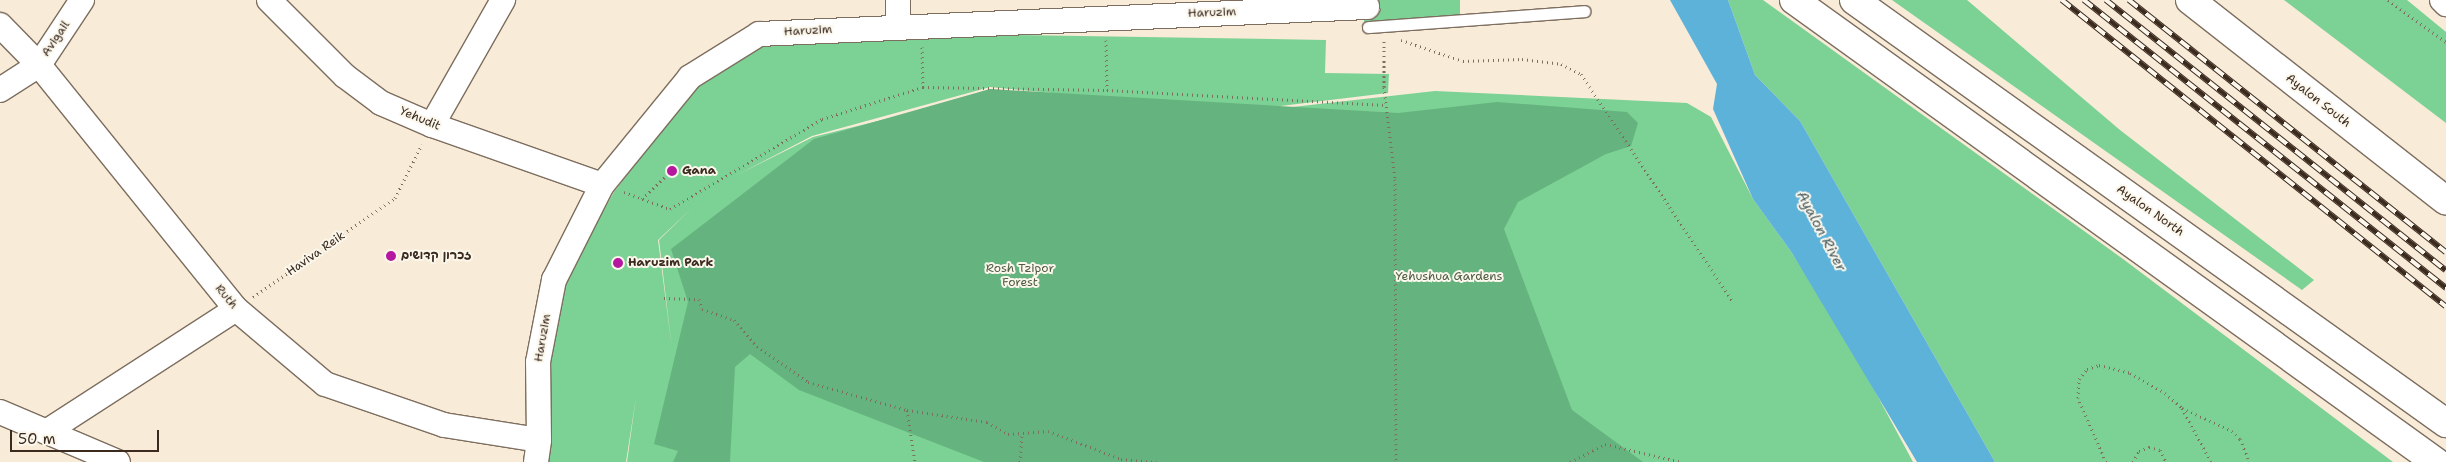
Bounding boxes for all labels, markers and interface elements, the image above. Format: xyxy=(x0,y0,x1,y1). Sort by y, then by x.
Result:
street label: Haruzim xyxy=(1188,5,1236,21)
street label: Avigail xyxy=(39,18,73,60)
street label: Haruzim xyxy=(783,23,833,39)
street label: Ayalon South xyxy=(2283,71,2353,131)
street label: Yehudit xyxy=(397,104,443,134)
place label: Gana xyxy=(682,164,716,178)
marker: Gana xyxy=(666,165,678,177)
street label: Ayalon North xyxy=(2113,182,2187,240)
water label: Ayalon River xyxy=(1794,188,1850,274)
street label: Haviva Reik xyxy=(284,229,348,279)
place label: זכרון קדושים xyxy=(401,249,471,263)
marker: זכרון קדושים xyxy=(385,250,397,262)
place label: Haruzim Park xyxy=(628,256,713,270)
marker: Haruzim Park xyxy=(612,257,624,269)
park label: Rosh Tzipor Forest xyxy=(986,262,1054,290)
park label: Yehushua Gardens xyxy=(1395,270,1503,284)
street label: Ruth xyxy=(212,282,240,312)
street label: Haruzim xyxy=(532,313,554,363)
scale bar xyxy=(12,420,161,452)
text: 50 m xyxy=(18,429,56,449)

